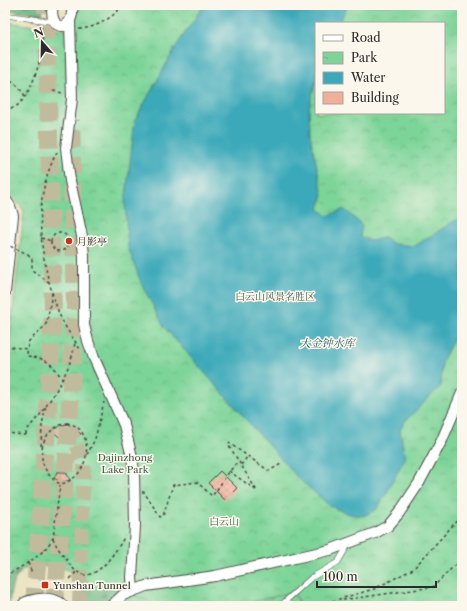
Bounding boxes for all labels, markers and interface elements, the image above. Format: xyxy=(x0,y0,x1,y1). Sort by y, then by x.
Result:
north arrow xyxy=(22,22,62,62)
legend xyxy=(315,22,445,114)
text: N xyxy=(32,24,46,41)
text: Road xyxy=(351,30,381,45)
text: Park xyxy=(351,50,378,65)
text: Water xyxy=(350,70,385,85)
text: Building xyxy=(351,90,399,105)
place label: 月影亭 xyxy=(77,235,107,248)
marker: 月影亭 xyxy=(64,236,74,246)
park label: 白云山风景名胜区 xyxy=(235,290,315,303)
water label: 大金钟水库 xyxy=(300,336,356,350)
park label: Dajinzhong Lake Park xyxy=(98,451,153,476)
park label: 白云山 xyxy=(209,515,239,528)
scale bar xyxy=(317,563,436,589)
text: 100 m xyxy=(323,569,358,584)
place label: Yunshan Tunnel xyxy=(52,579,131,592)
marker: Yunshan Tunnel xyxy=(40,580,50,590)

